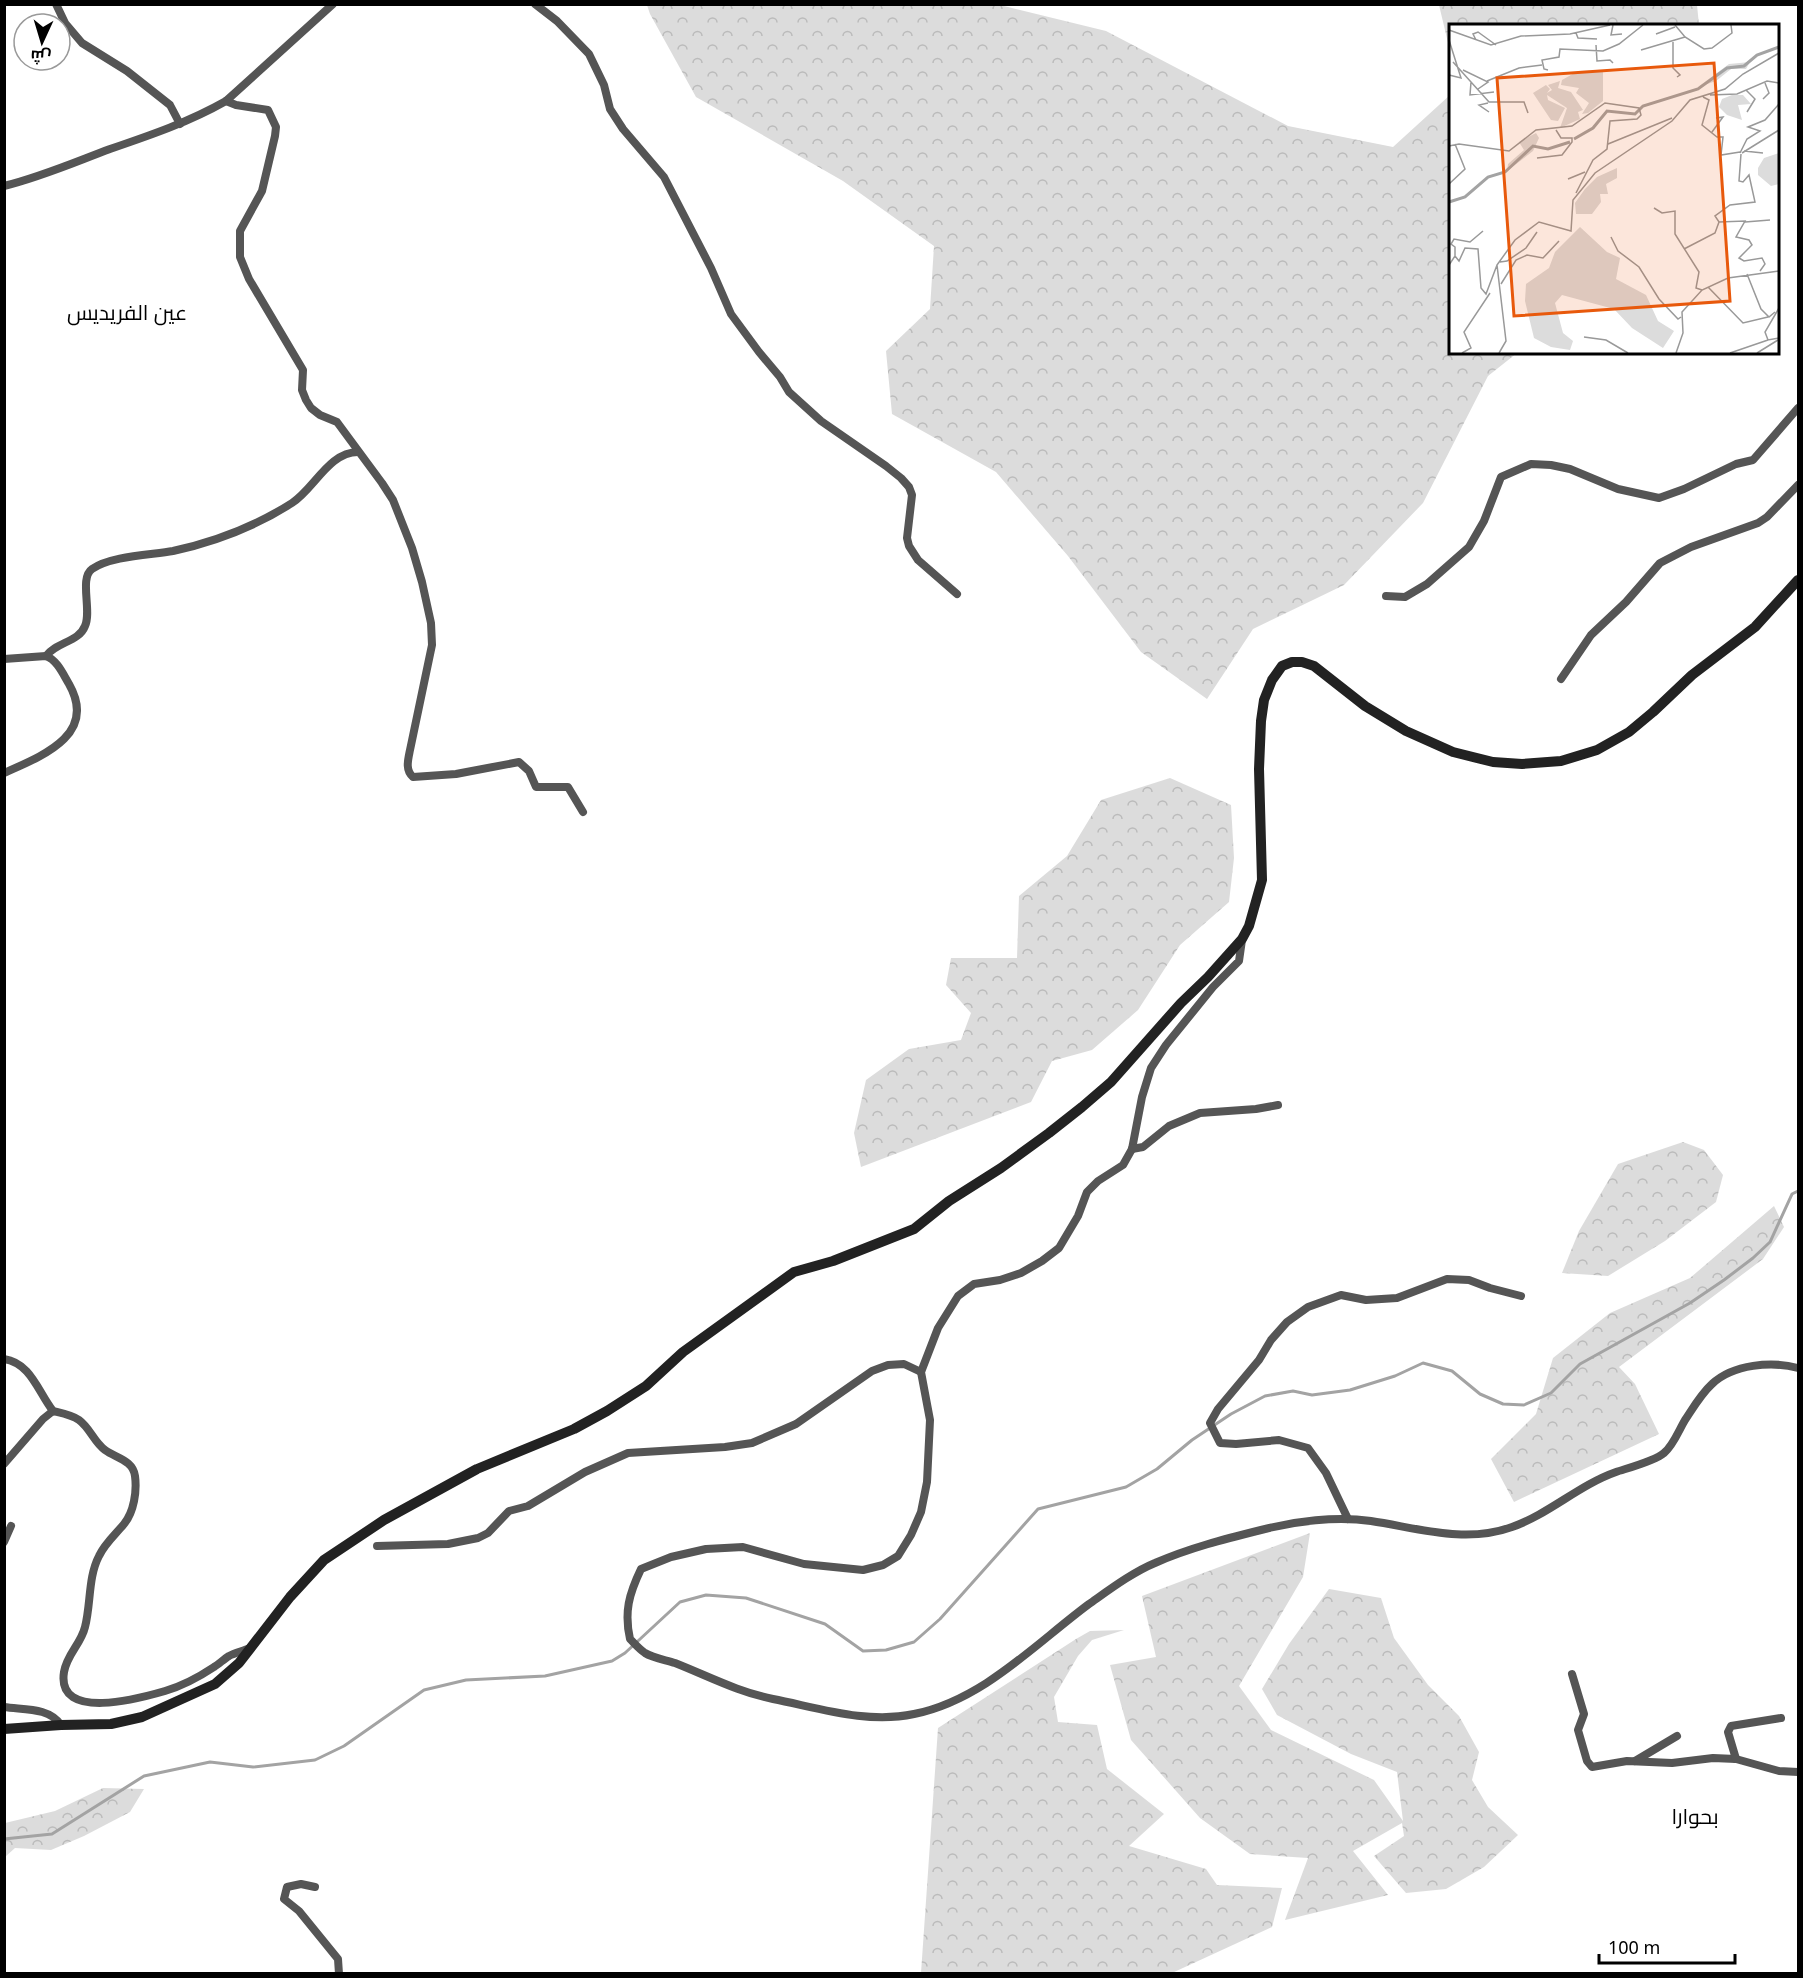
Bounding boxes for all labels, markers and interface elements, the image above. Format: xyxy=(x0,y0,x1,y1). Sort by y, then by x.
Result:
north arrow xyxy=(12,12,72,72)
inset map xyxy=(1449,24,1779,354)
text: ش xyxy=(30,45,52,69)
district label: عين الفريديس xyxy=(67,298,187,326)
district label: بحوارا xyxy=(1671,1802,1719,1830)
scale bar xyxy=(1599,1927,1736,1965)
text: 100 m xyxy=(1608,1935,1660,1959)

